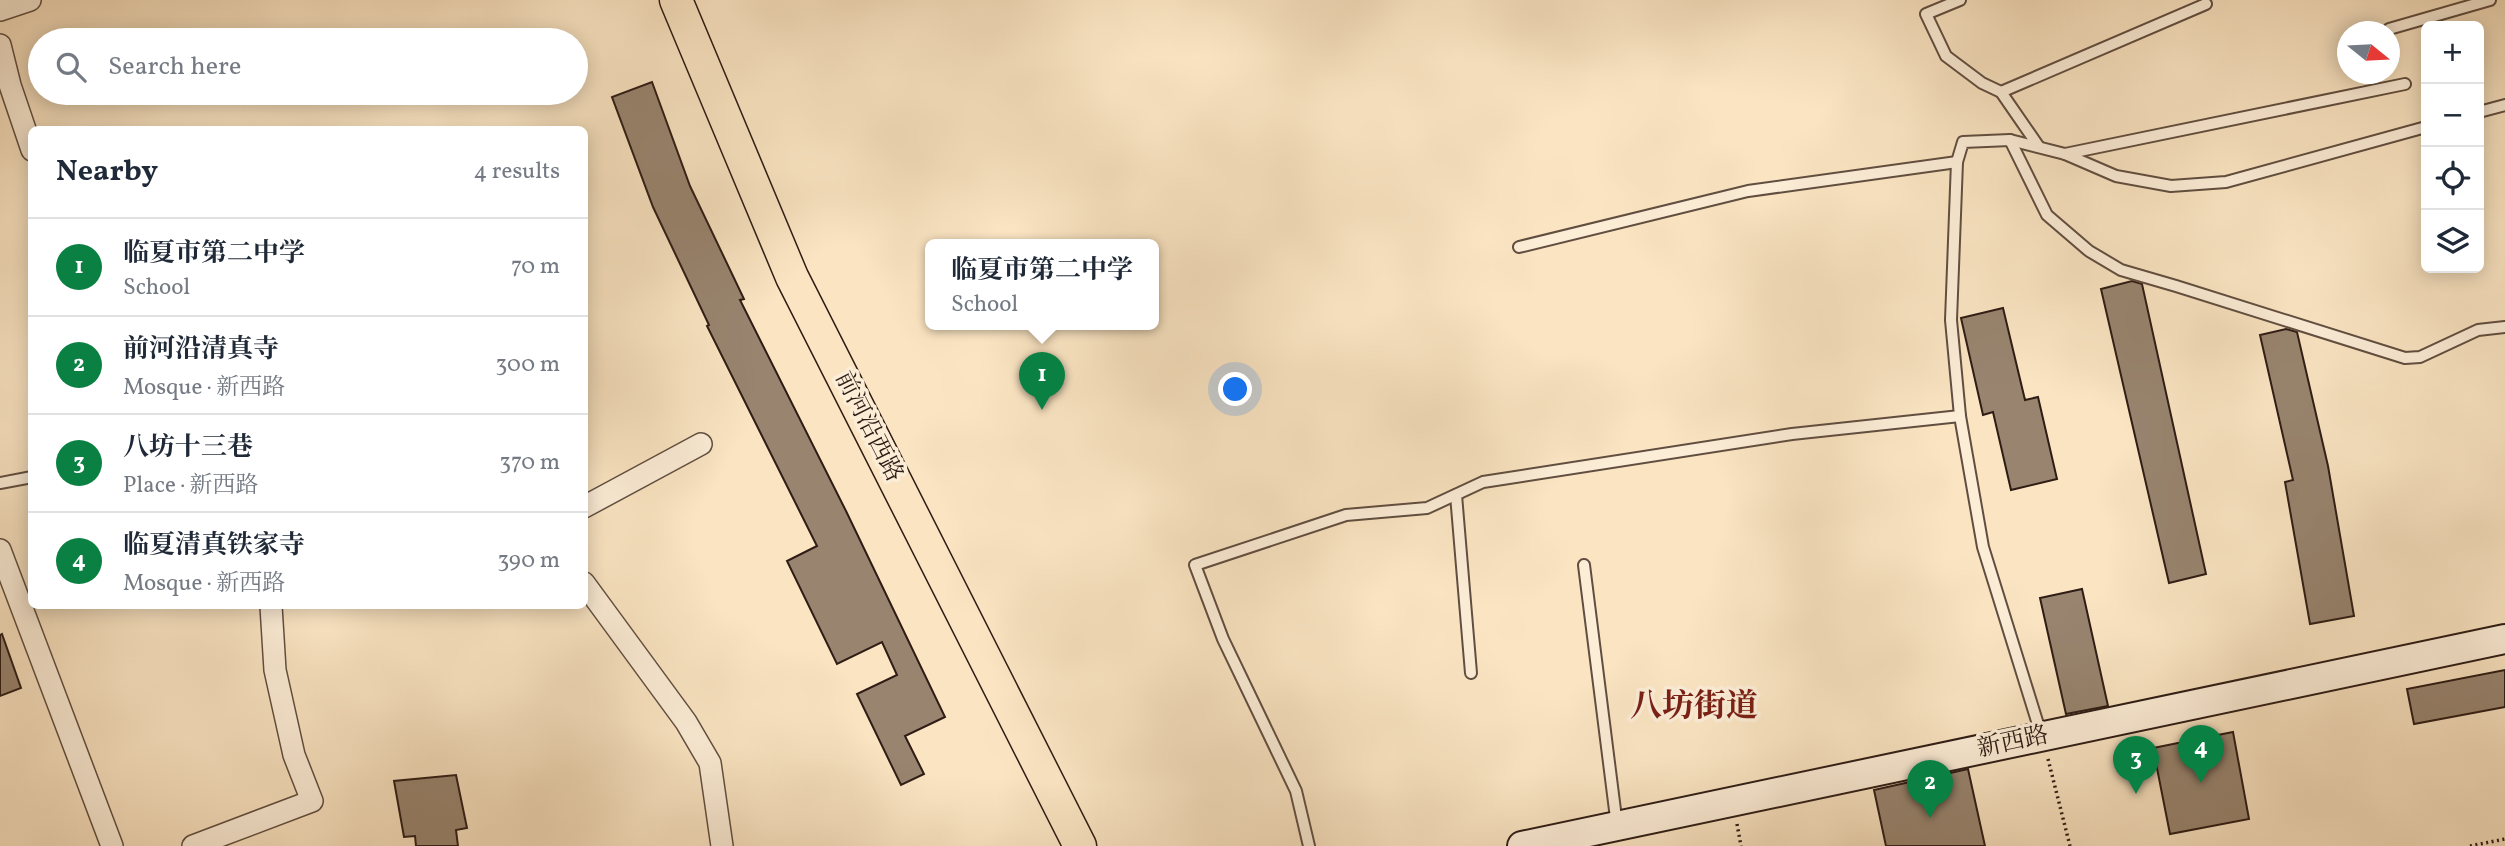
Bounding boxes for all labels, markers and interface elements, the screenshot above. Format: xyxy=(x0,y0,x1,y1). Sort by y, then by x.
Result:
north arrow xyxy=(2337,21,2400,84)
map controls xyxy=(2421,21,2484,273)
button: + xyxy=(2421,21,2484,84)
search box xyxy=(28,28,588,105)
icon: search xyxy=(52,48,90,86)
text: Search here xyxy=(108,49,241,85)
button: − xyxy=(2421,84,2484,147)
button: locate xyxy=(2421,147,2484,210)
text: Nearby xyxy=(56,151,158,193)
text: 4 results xyxy=(474,156,560,188)
button: layers xyxy=(2421,210,2484,273)
text: 临夏市第二中学 xyxy=(123,236,305,272)
popup xyxy=(925,239,1159,330)
text: 1 xyxy=(74,251,84,283)
text: 70 m xyxy=(511,251,560,283)
text: 临夏市第二中学 xyxy=(951,253,1133,289)
text: School xyxy=(123,272,190,304)
text: School xyxy=(951,289,1018,321)
text: 前河沿清真寺 xyxy=(123,332,279,368)
text: 2 xyxy=(73,349,85,381)
text: 300 m xyxy=(496,349,560,381)
pin: 1 xyxy=(1019,352,1065,410)
street label: 前河沿西路 xyxy=(826,366,910,488)
text: Mosque · 新西路 xyxy=(123,372,285,404)
your location xyxy=(1218,372,1252,406)
text: 八坊十三巷 xyxy=(123,430,253,466)
text: 3 xyxy=(73,447,85,479)
text: 370 m xyxy=(499,447,560,479)
text: Place · 新西路 xyxy=(123,470,259,502)
text: 临夏清真铁家寺 xyxy=(123,528,305,564)
text: 4 xyxy=(72,545,86,577)
text: 390 m xyxy=(497,545,560,577)
text: Mosque · 新西路 xyxy=(123,568,285,600)
district label: 八坊街道 xyxy=(1630,686,1758,730)
street label: 新西路 xyxy=(1974,719,2052,767)
pin: 4 xyxy=(2178,725,2224,783)
pin: 3 xyxy=(2113,736,2159,794)
pin: 2 xyxy=(1907,760,1953,818)

